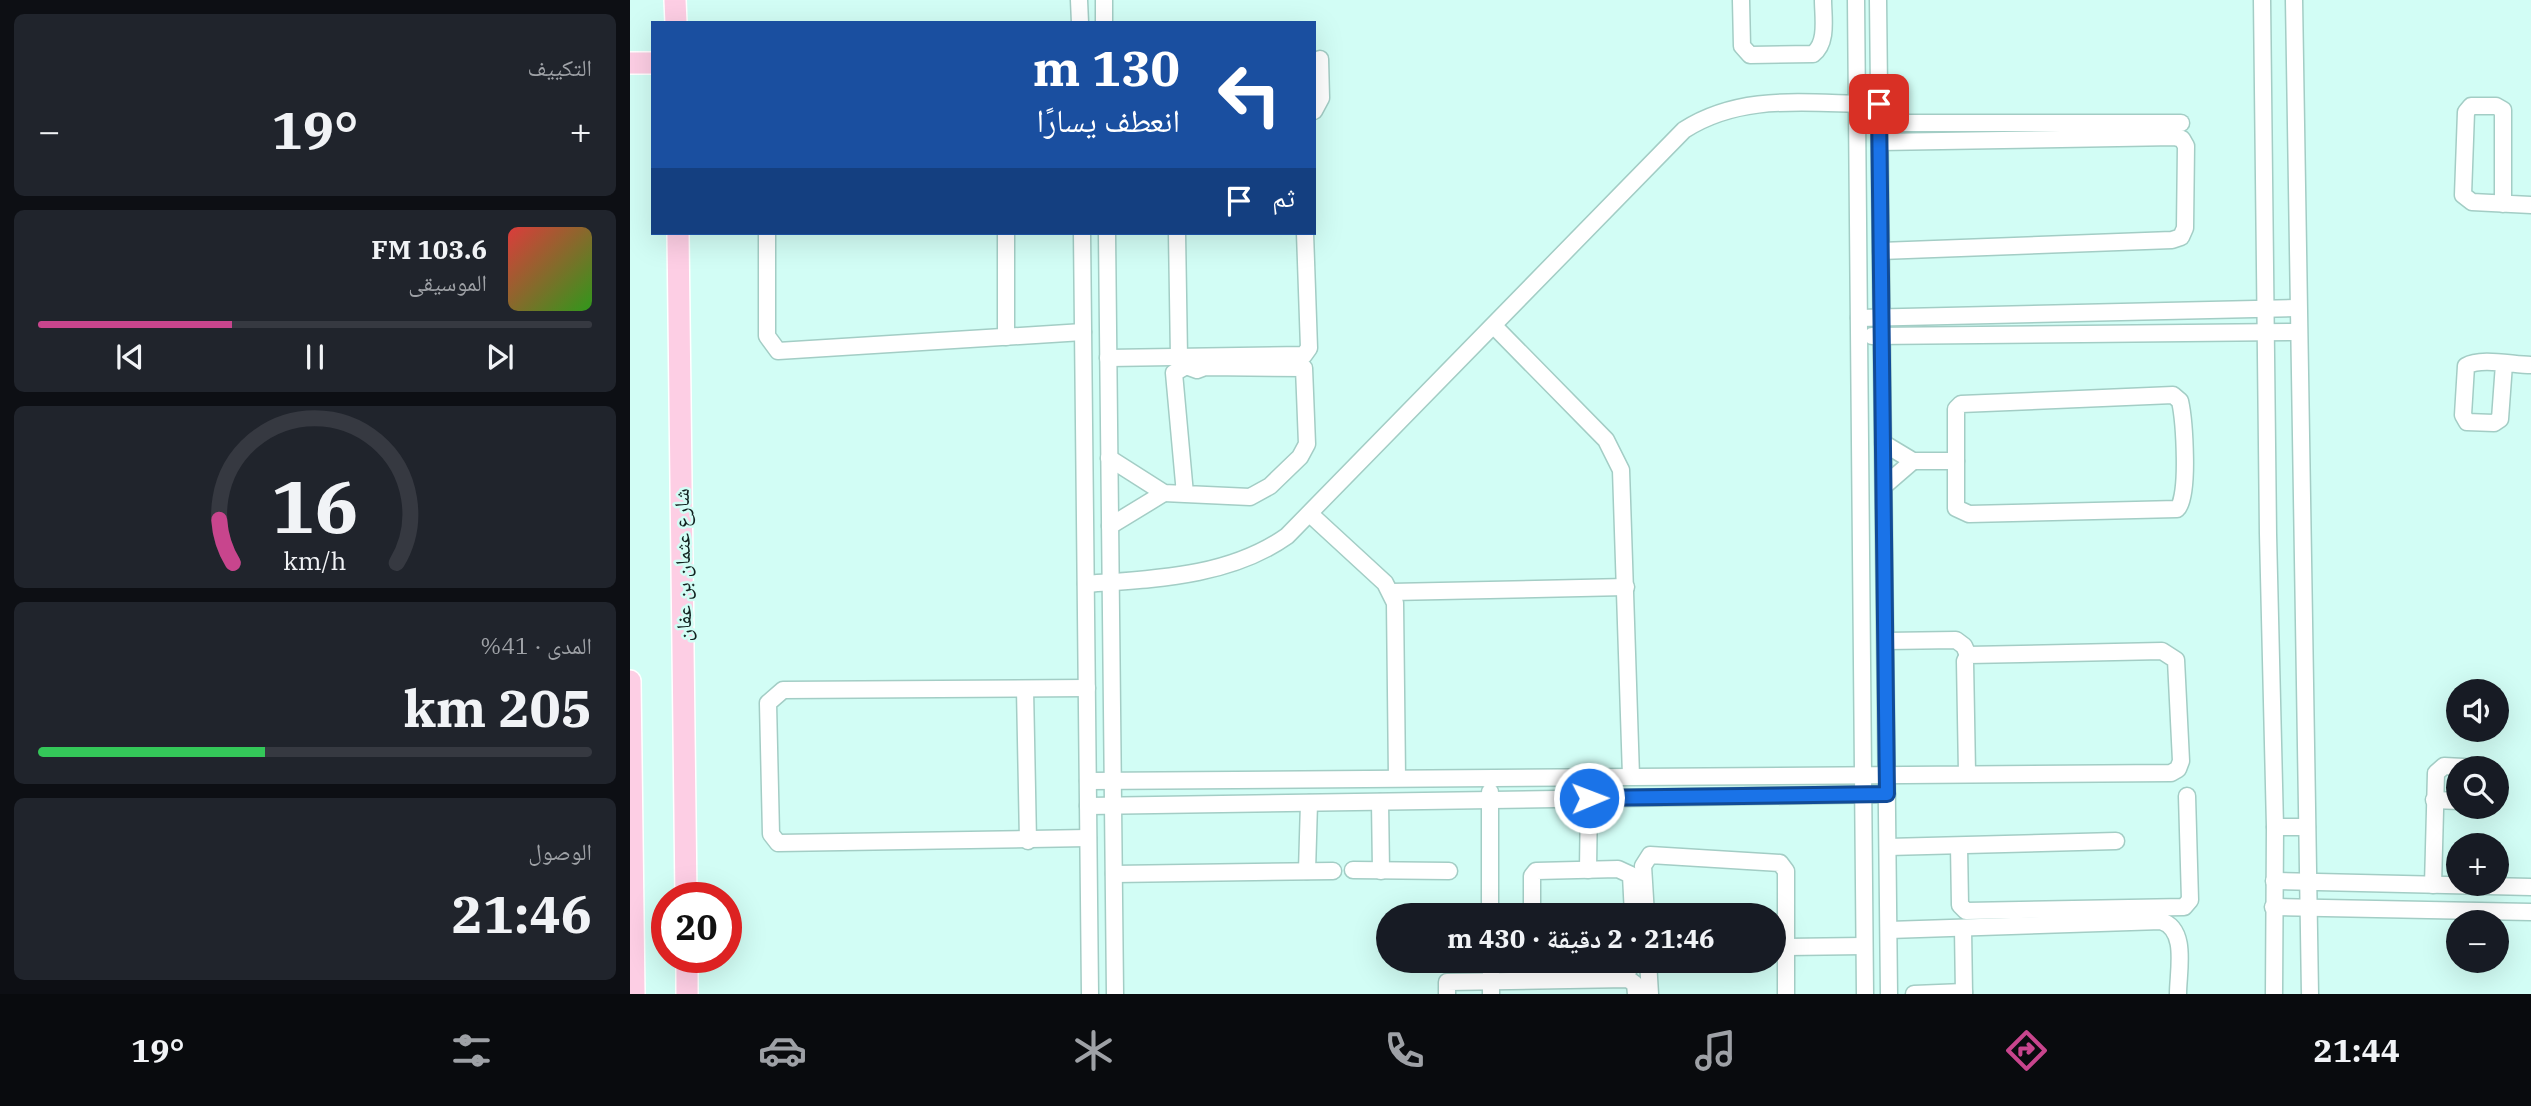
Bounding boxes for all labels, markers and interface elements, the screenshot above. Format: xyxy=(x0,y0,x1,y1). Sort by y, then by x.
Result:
text: 130 m xyxy=(1033,36,1180,99)
icon: left xyxy=(1204,49,1295,140)
text: التكييف xyxy=(527,52,592,82)
pin xyxy=(1849,74,1909,134)
icon: arrive xyxy=(1860,85,1898,123)
text: 19° xyxy=(272,96,358,163)
text: انعطف يسارًا xyxy=(1036,99,1180,141)
text: − xyxy=(38,106,61,155)
text: + xyxy=(569,106,592,155)
text: ثم xyxy=(1272,180,1295,214)
icon: arrive xyxy=(1220,182,1258,220)
text: 103.6 FM xyxy=(371,232,487,266)
text: الموسيقى xyxy=(408,267,487,297)
icon: previous xyxy=(111,338,149,376)
icon: pause xyxy=(296,338,334,376)
icon: next xyxy=(481,338,519,376)
text: 16 xyxy=(271,458,359,553)
street label: شارع عثمان بن عفان xyxy=(667,488,697,642)
text: km/h xyxy=(283,544,347,577)
text: المدى · 41% xyxy=(480,630,592,660)
text: 205 km xyxy=(403,674,592,741)
map controls xyxy=(2446,679,2509,973)
button: sound xyxy=(2446,679,2509,742)
button: search xyxy=(2446,756,2509,819)
position arrow xyxy=(1552,761,1626,835)
button: + xyxy=(2446,833,2509,896)
text: الوصول xyxy=(528,836,592,866)
text: 21:46 xyxy=(451,880,592,947)
speed limit sign: 20 xyxy=(651,882,742,973)
button: − xyxy=(2446,910,2509,973)
text: 21:46 · 2 دقيقة · 430 m xyxy=(1447,921,1715,955)
icon: filters xyxy=(447,1026,496,1075)
icon: car xyxy=(758,1026,807,1075)
icon: climate xyxy=(1069,1026,1118,1075)
icon: phone xyxy=(1380,1026,1429,1075)
icon: music xyxy=(1691,1026,1740,1075)
icon: directions xyxy=(2002,1026,2051,1075)
text: 19° xyxy=(131,1029,185,1071)
text: 21:44 xyxy=(2313,1029,2400,1071)

